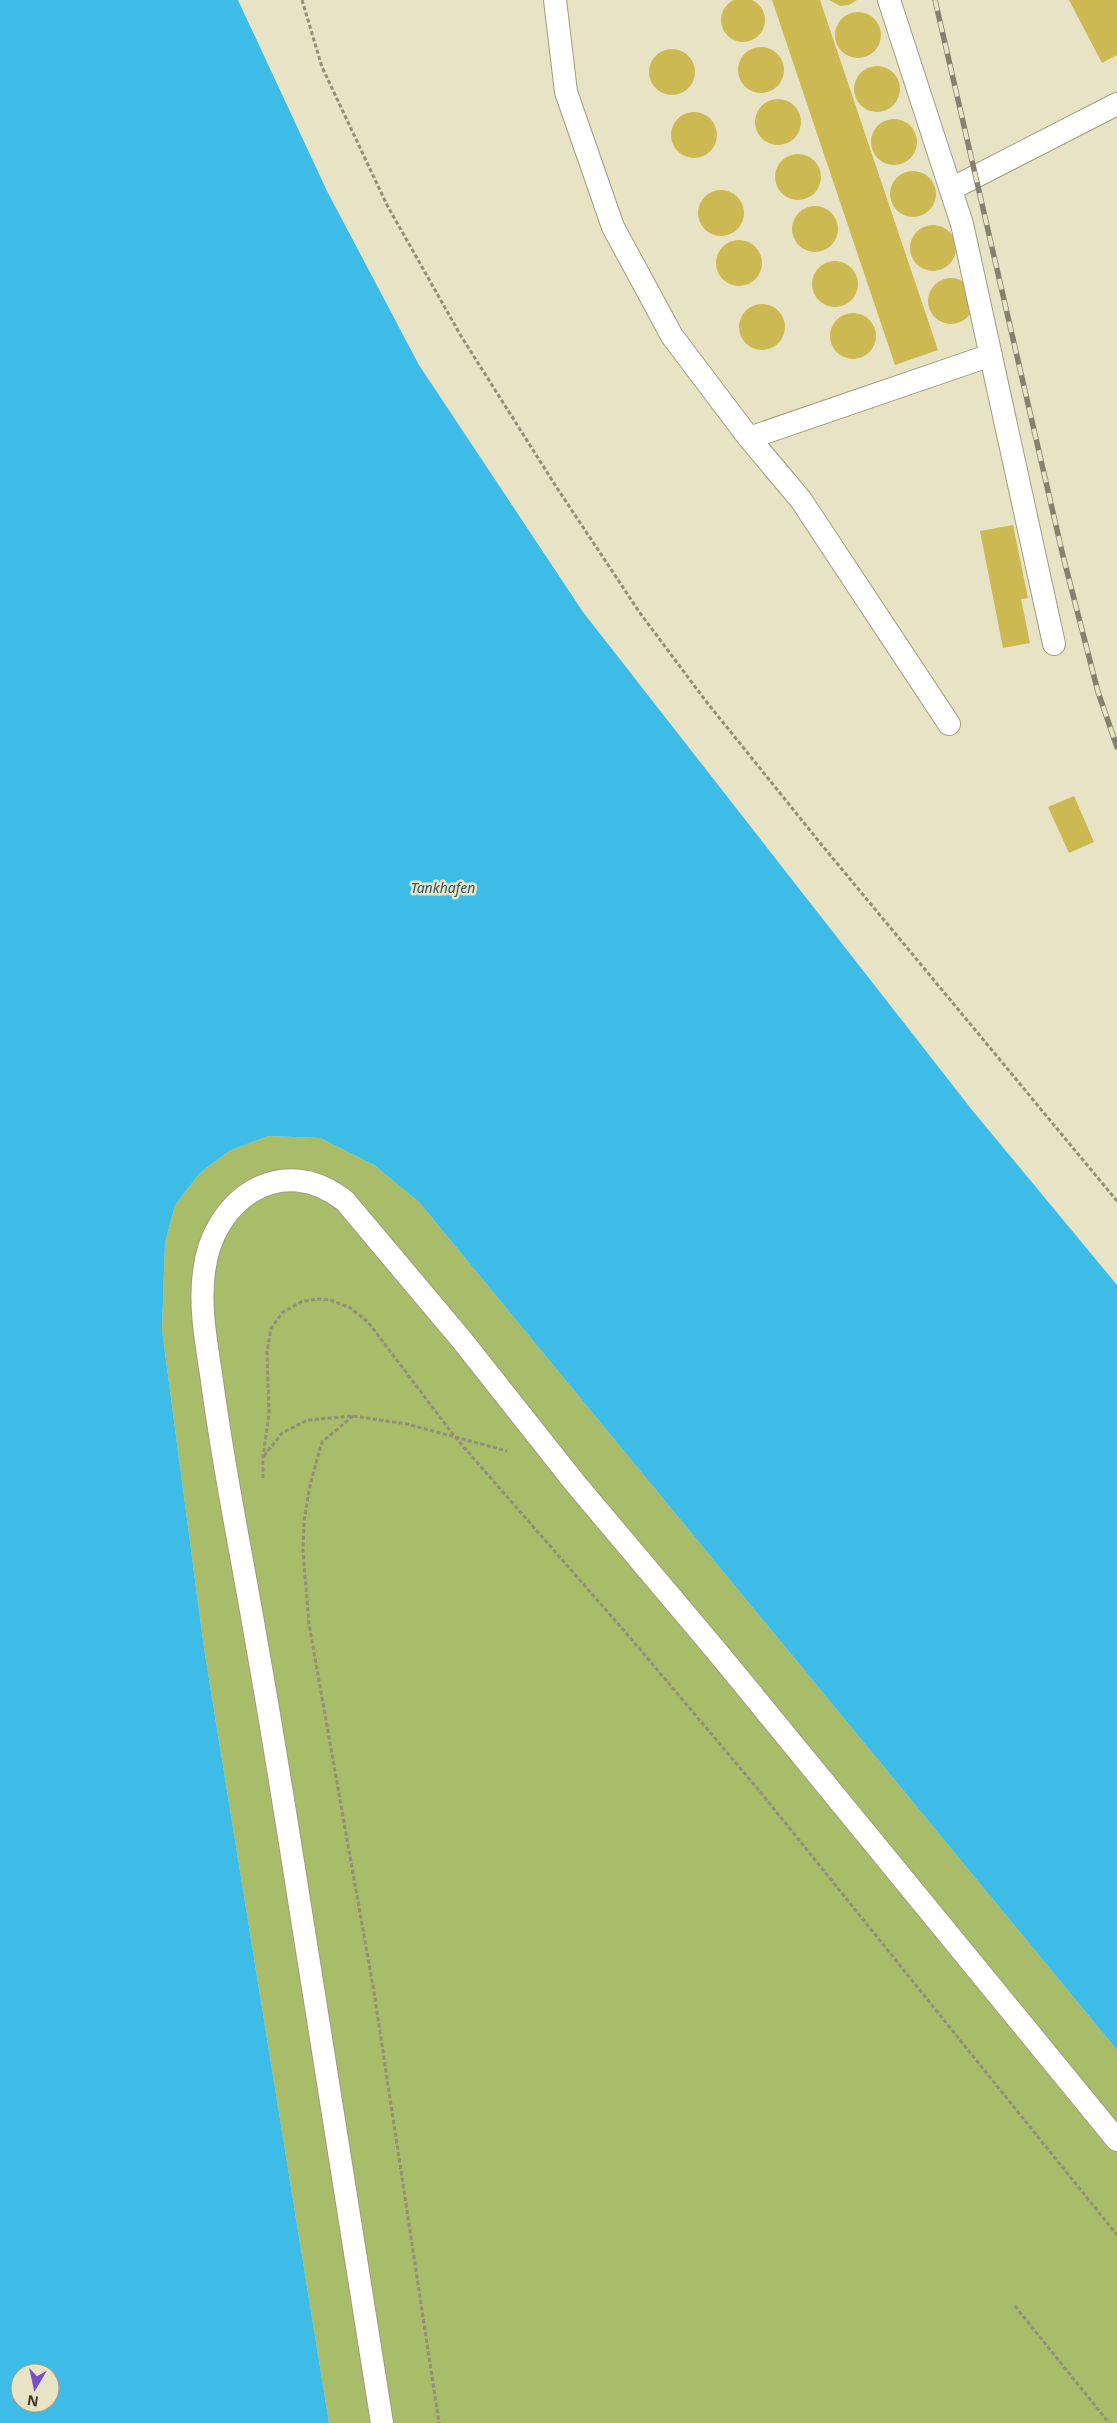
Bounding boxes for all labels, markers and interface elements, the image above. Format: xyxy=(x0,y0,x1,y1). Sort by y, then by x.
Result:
water label: Tankhafen xyxy=(411,878,475,897)
north arrow xyxy=(10,2363,60,2413)
text: N xyxy=(26,2391,40,2412)

